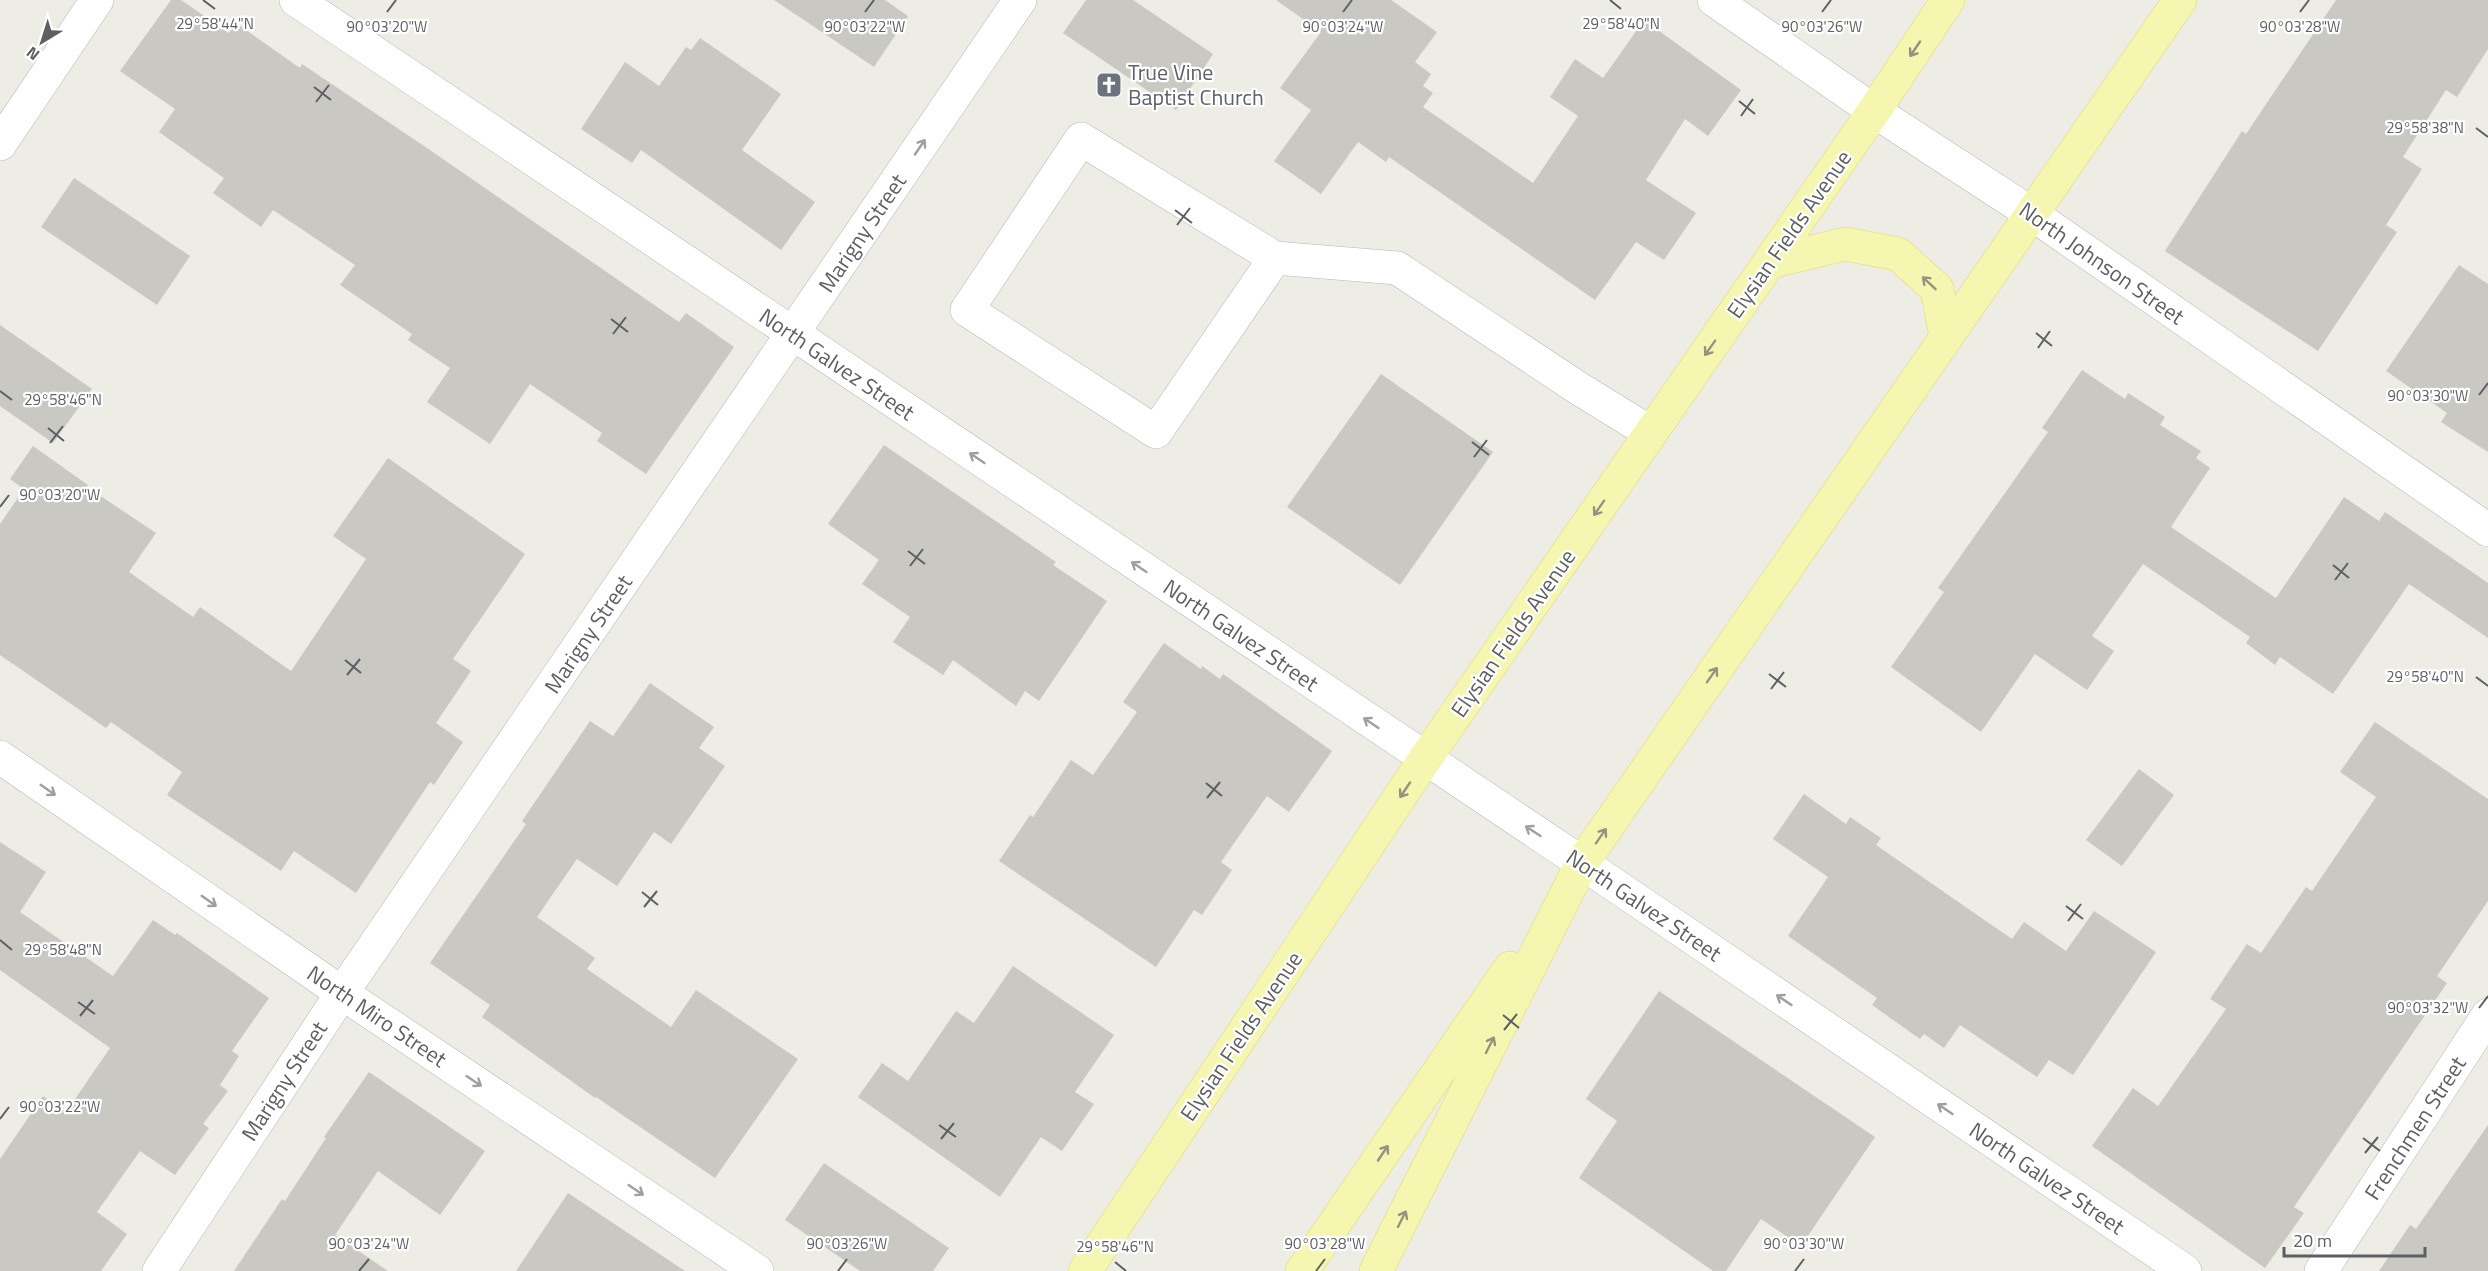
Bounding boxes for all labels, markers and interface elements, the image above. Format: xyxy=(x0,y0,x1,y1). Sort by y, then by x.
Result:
north arrow xyxy=(12,12,72,72)
text: 29°58'44"N xyxy=(176,12,254,35)
text: 29°58'40"N xyxy=(1582,12,1660,35)
text: 90°03'20"W xyxy=(347,15,427,38)
text: 90°03'22"W xyxy=(825,15,905,38)
text: 90°03'24"W xyxy=(1303,15,1383,38)
text: 90°03'26"W xyxy=(1782,15,1862,38)
text: 90°03'28"W xyxy=(2260,15,2340,38)
one-way arrow xyxy=(1909,40,1922,57)
text: N xyxy=(21,41,45,67)
place label: True Vine Baptist Church xyxy=(1128,55,1264,114)
church icon: True Vine Baptist Church xyxy=(1094,70,1124,100)
text: 29°58'38"N xyxy=(2386,116,2464,139)
one-way arrow xyxy=(914,139,926,156)
street label: Elysian Fields Avenue xyxy=(1718,143,1860,325)
street label: Marigny Street xyxy=(810,166,915,299)
street label: North Johnson Street xyxy=(2012,193,2192,333)
one-way arrow xyxy=(1922,275,1937,290)
street label: North Galvez Street xyxy=(752,299,922,429)
one-way arrow xyxy=(1704,339,1716,356)
text: 90°03'30"W xyxy=(2388,384,2468,407)
text: 29°58'46"N xyxy=(24,388,102,411)
one-way arrow xyxy=(970,452,986,464)
text: 90°03'20"W xyxy=(20,483,100,506)
one-way arrow xyxy=(1593,500,1605,516)
street label: Elysian Fields Avenue xyxy=(1442,542,1584,724)
one-way arrow xyxy=(1131,561,1148,573)
street label: Marigny Street xyxy=(536,567,641,700)
street label: North Galvez Street xyxy=(1156,570,1326,700)
text: 29°58'40"N xyxy=(2386,665,2464,688)
one-way arrow xyxy=(1706,668,1718,684)
one-way arrow xyxy=(1362,716,1379,729)
one-way arrow xyxy=(1399,781,1411,798)
one-way arrow xyxy=(40,784,56,796)
one-way arrow xyxy=(1525,824,1542,836)
one-way arrow xyxy=(1595,828,1607,844)
street label: North Galvez Street xyxy=(1559,840,1729,970)
one-way arrow xyxy=(200,895,216,907)
text: 29°58'48"N xyxy=(24,938,102,961)
street label: Elysian Fields Avenue xyxy=(1171,944,1311,1128)
street label: North Miro Street xyxy=(300,957,454,1076)
one-way arrow xyxy=(1776,994,1792,1006)
text: 90°03'32"W xyxy=(2388,996,2468,1019)
street label: Marigny Street xyxy=(232,1014,336,1148)
one-way arrow xyxy=(1485,1036,1496,1054)
street label: Frenchmen Street xyxy=(2356,1049,2475,1207)
one-way arrow xyxy=(466,1075,482,1087)
text: 90°03'22"W xyxy=(20,1095,100,1118)
one-way arrow xyxy=(1938,1103,1954,1115)
street label: North Galvez Street xyxy=(1962,1113,2132,1243)
one-way arrow xyxy=(1377,1146,1389,1162)
one-way arrow xyxy=(628,1184,644,1196)
one-way arrow xyxy=(1397,1210,1408,1228)
scale bar xyxy=(2284,1220,2425,1258)
text: 20 m xyxy=(2293,1227,2332,1254)
text: 90°03'24"W xyxy=(329,1232,409,1255)
text: 90°03'26"W xyxy=(807,1232,887,1255)
text: 90°03'28"W xyxy=(1285,1232,1365,1255)
text: 90°03'30"W xyxy=(1764,1232,1844,1255)
text: 29°58'46"N xyxy=(1076,1235,1154,1258)

